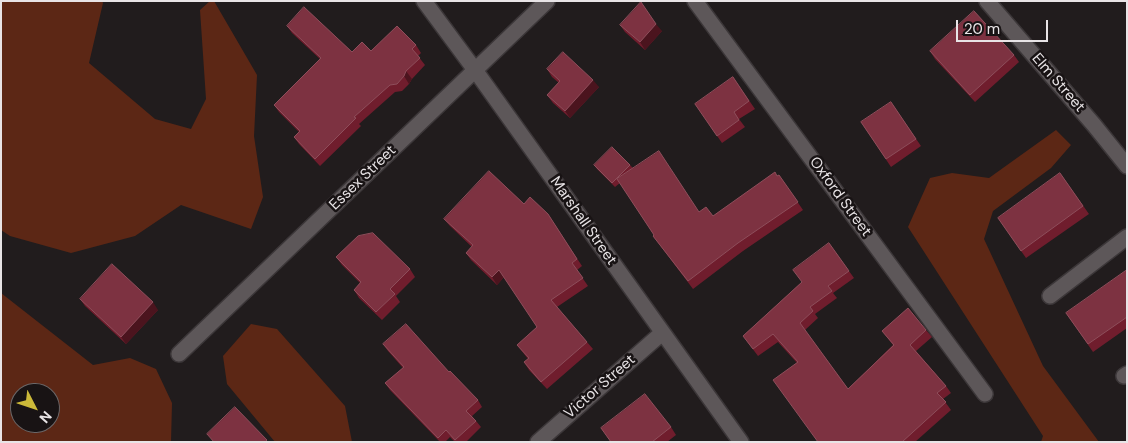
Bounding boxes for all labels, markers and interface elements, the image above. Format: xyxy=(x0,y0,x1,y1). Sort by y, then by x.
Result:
scale bar xyxy=(958,10,1050,42)
text: 20 m xyxy=(964,19,1000,39)
street label: Elm Street xyxy=(1028,50,1088,116)
street label: Essex Street xyxy=(326,142,400,214)
street label: Oxford Street xyxy=(805,154,875,240)
street label: Marshall Street xyxy=(546,173,620,269)
street label: Victor Street xyxy=(561,351,639,423)
north arrow xyxy=(10,383,60,433)
text: N xyxy=(35,407,56,427)

